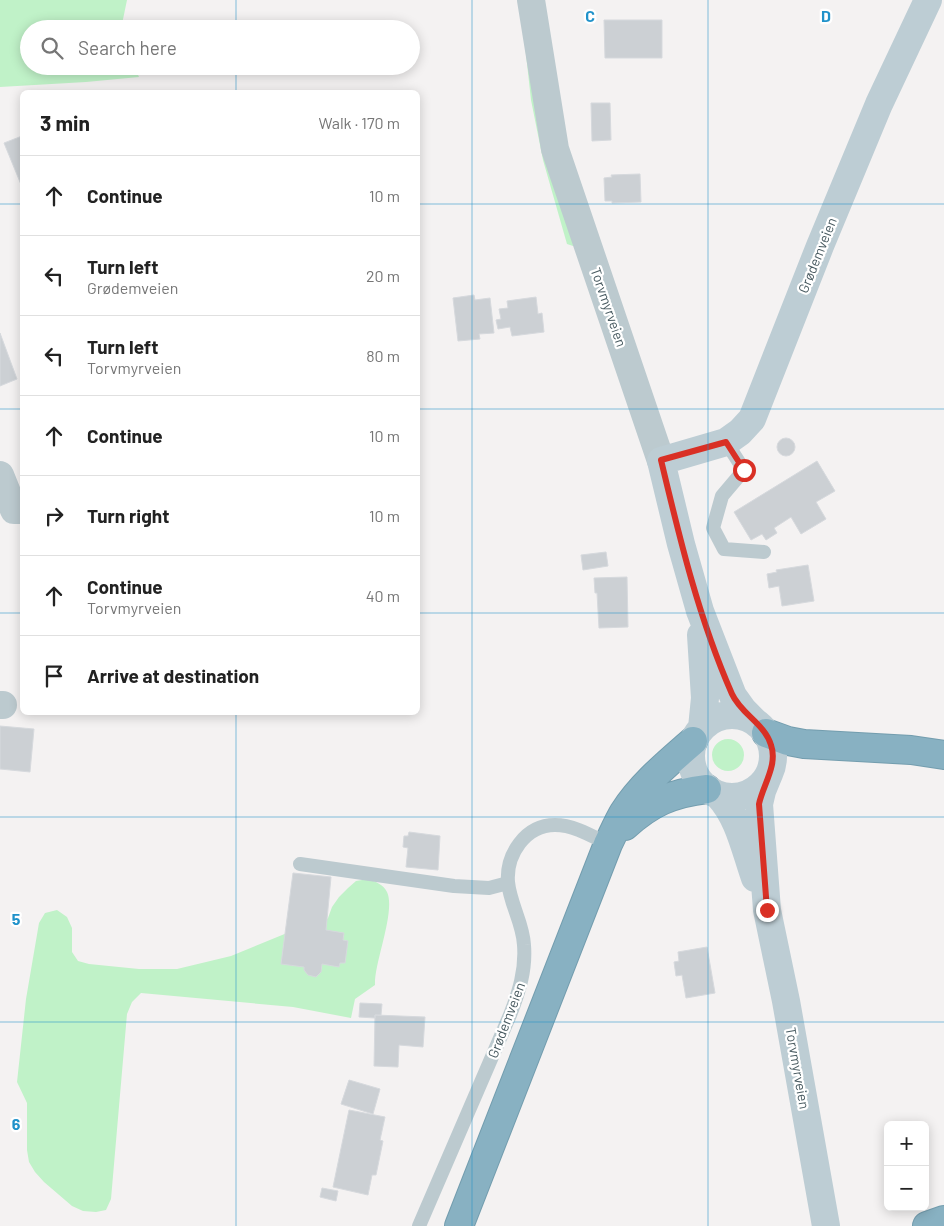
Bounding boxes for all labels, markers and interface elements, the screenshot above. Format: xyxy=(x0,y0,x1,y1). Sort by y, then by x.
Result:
text: C xyxy=(585,6,595,25)
text: D xyxy=(821,6,831,25)
search box xyxy=(20,20,420,75)
icon: search xyxy=(38,34,66,62)
text: Search here xyxy=(78,36,177,59)
text: 3 min xyxy=(40,110,90,135)
text: Walk · 170 m xyxy=(318,113,400,132)
icon: ahead xyxy=(40,182,68,210)
text: Continue xyxy=(87,184,163,207)
text: 10 m xyxy=(369,186,400,205)
street label: Grødemveien xyxy=(794,215,840,295)
text: Turn left xyxy=(87,255,158,278)
icon: left xyxy=(40,262,68,290)
street label: Torvmyrveien xyxy=(588,265,630,349)
text: 20 m xyxy=(366,266,400,285)
text: Grødemveien xyxy=(87,278,178,297)
text: Turn left xyxy=(87,335,158,358)
icon: left xyxy=(40,342,68,370)
text: 80 m xyxy=(366,346,400,365)
text: Torvmyrveien xyxy=(87,358,181,377)
icon: ahead xyxy=(40,422,68,450)
text: Continue xyxy=(87,424,163,447)
text: 10 m xyxy=(369,426,400,445)
route start xyxy=(733,459,756,482)
icon: right xyxy=(40,502,68,530)
text: Turn right xyxy=(87,504,169,527)
text: 10 m xyxy=(369,506,400,525)
text: Continue xyxy=(87,575,163,598)
icon: ahead xyxy=(40,582,68,610)
text: 40 m xyxy=(366,586,400,605)
text: Torvmyrveien xyxy=(87,598,181,617)
icon: arrive xyxy=(40,662,68,690)
text: Arrive at destination xyxy=(87,664,259,687)
route end xyxy=(756,899,779,922)
text: 5 xyxy=(12,909,21,928)
street label: Grødemveien xyxy=(484,980,528,1060)
street label: Torvmyrveien xyxy=(782,1026,814,1110)
text: 6 xyxy=(12,1114,21,1133)
map controls xyxy=(884,1121,929,1211)
button: + xyxy=(884,1121,929,1166)
button: − xyxy=(884,1166,929,1211)

